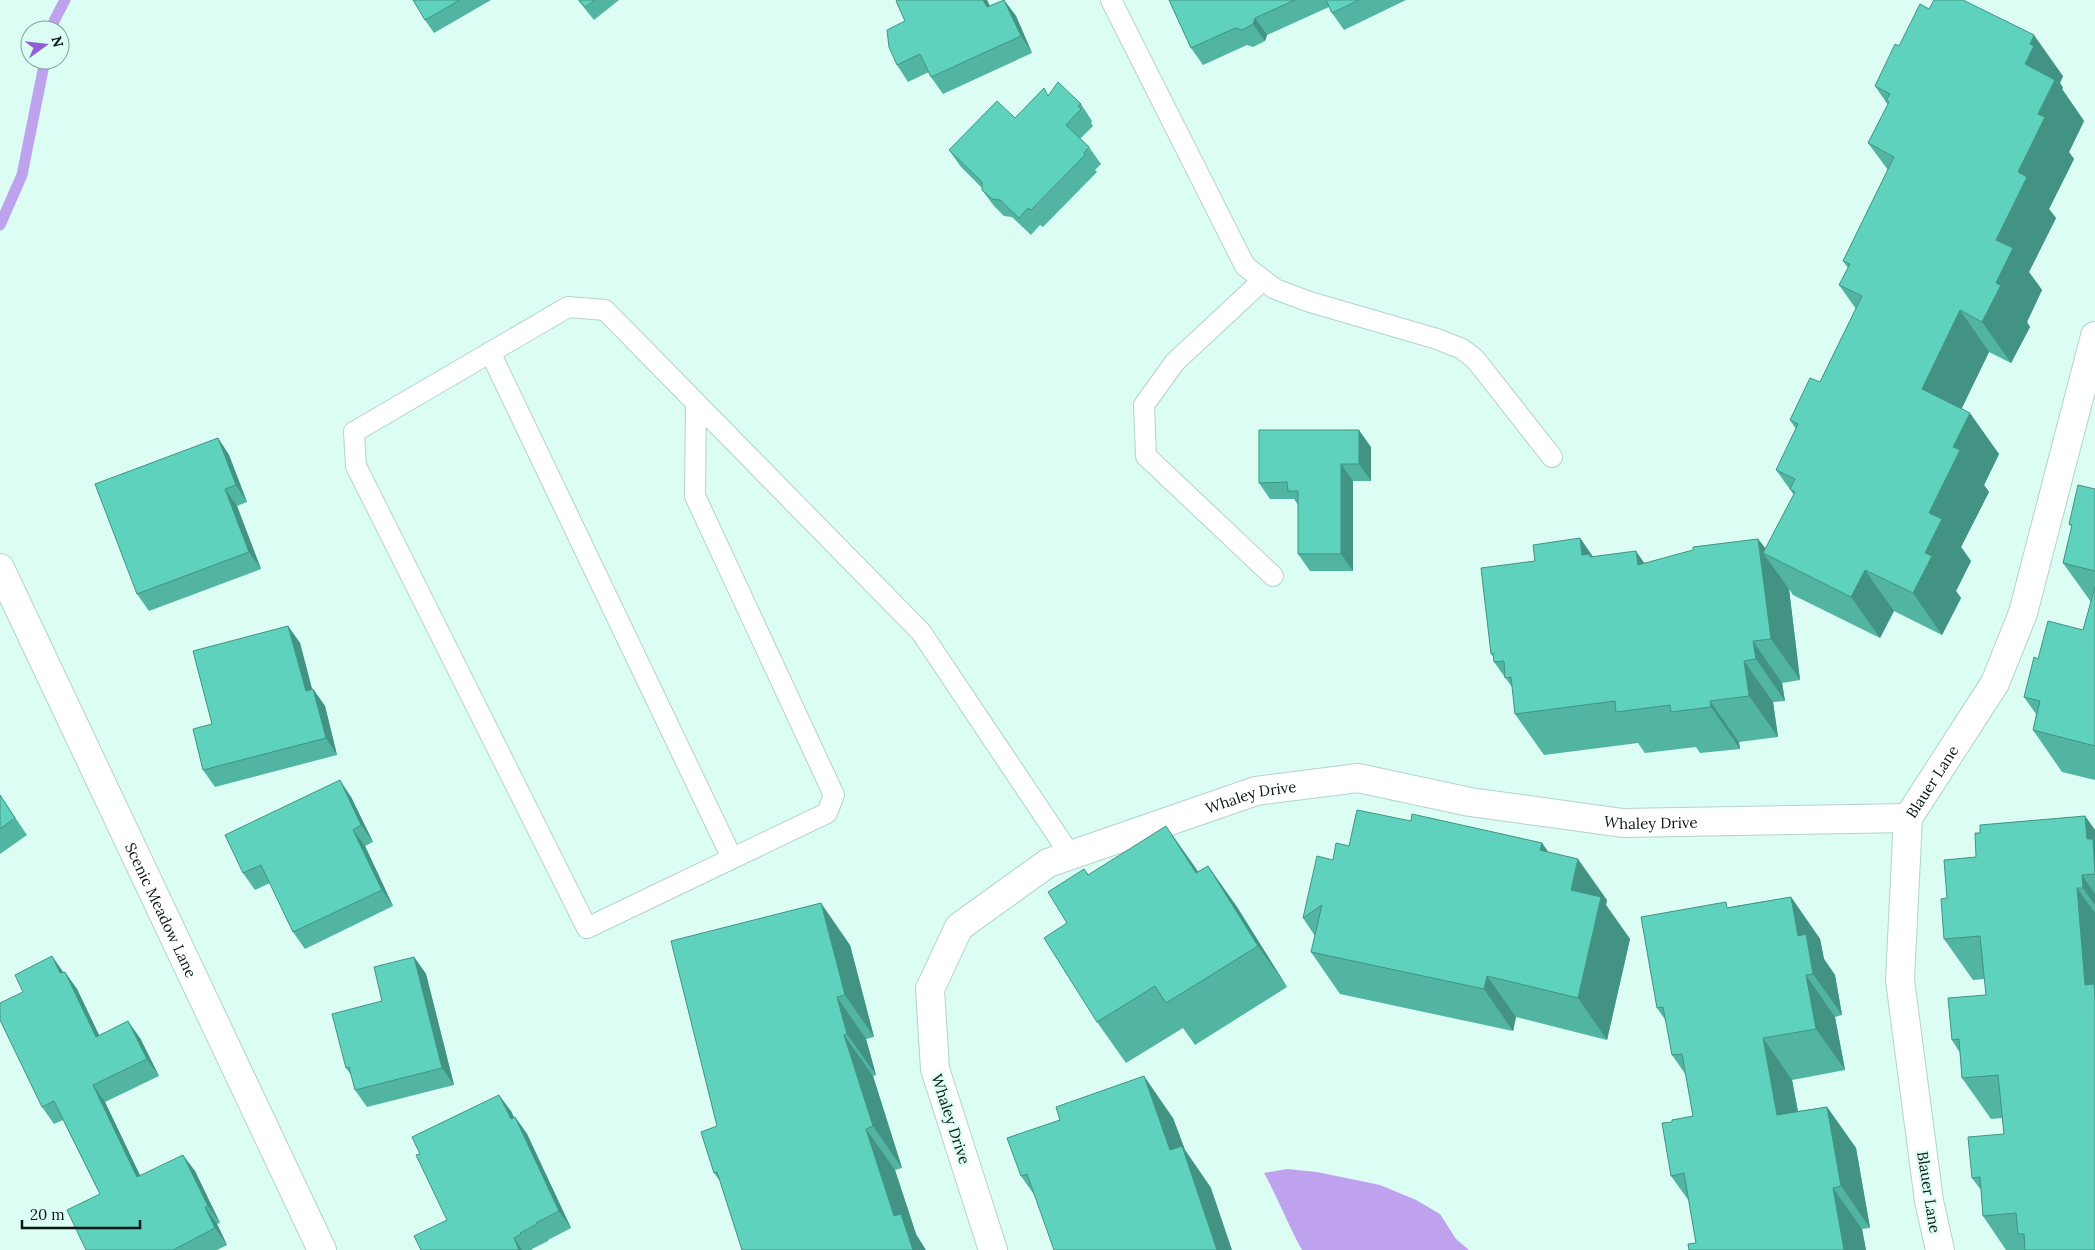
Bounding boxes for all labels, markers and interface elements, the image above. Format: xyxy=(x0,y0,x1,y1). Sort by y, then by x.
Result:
north arrow xyxy=(20,20,70,70)
text: N xyxy=(47,34,68,49)
street label: Blauer Lane xyxy=(1901,741,1962,821)
street label: Whaley Drive xyxy=(1203,776,1297,817)
street label: Whaley Drive xyxy=(1603,811,1698,833)
street label: Scenic Meadow Lane xyxy=(121,839,201,980)
street label: Whaley Drive xyxy=(928,1072,974,1166)
street label: Blauer Lane xyxy=(1913,1150,1945,1234)
scale bar xyxy=(22,1198,140,1230)
text: 20 m xyxy=(30,1205,65,1224)

